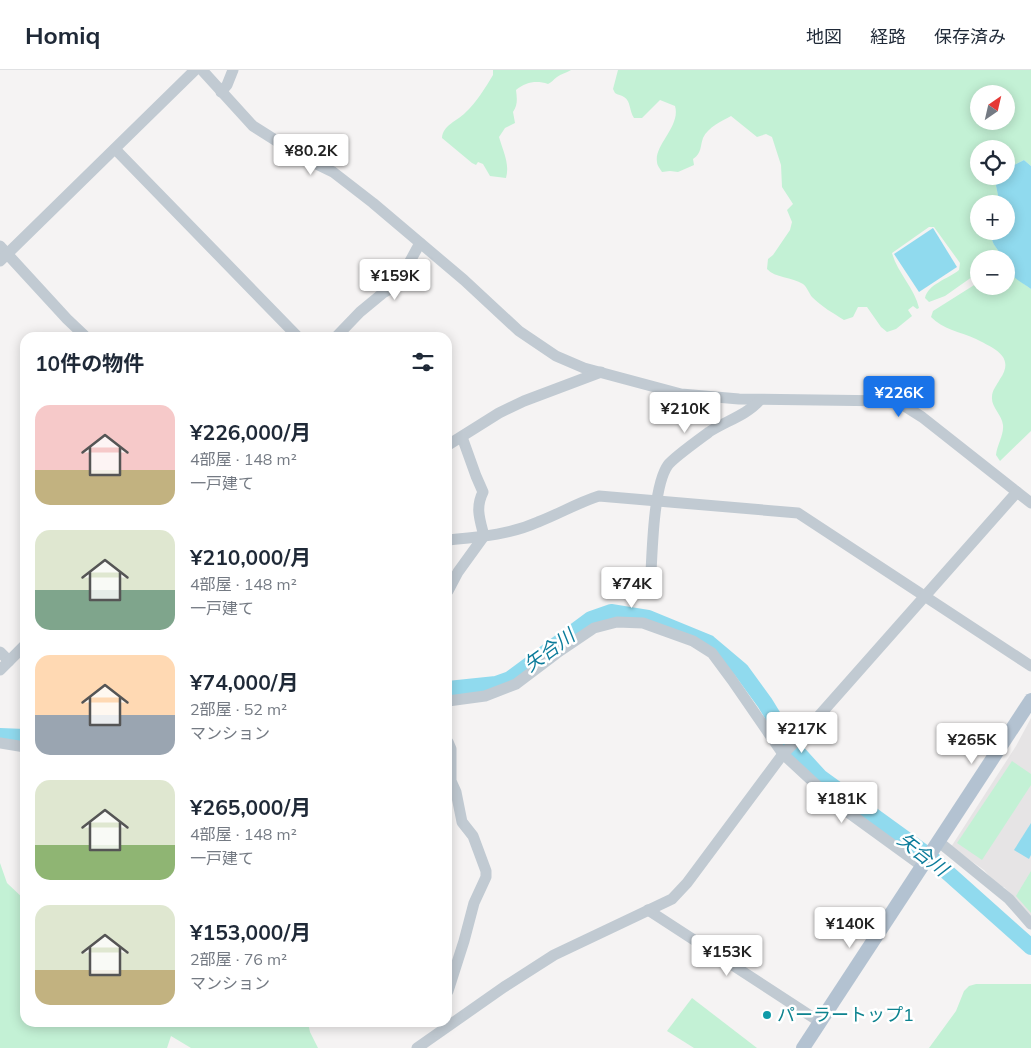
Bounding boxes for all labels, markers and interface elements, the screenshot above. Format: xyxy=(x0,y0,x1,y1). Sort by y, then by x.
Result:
text: Homiq xyxy=(25,20,101,50)
text: 地図 xyxy=(806,25,842,48)
text: 経路 xyxy=(870,25,906,48)
text: 保存済み xyxy=(934,25,1006,48)
north arrow xyxy=(970,85,1015,130)
map controls xyxy=(970,85,1015,295)
pin: ¥80.2K xyxy=(270,134,352,176)
text: ¥80.2K xyxy=(284,140,338,160)
button: locate xyxy=(970,140,1015,185)
button: + xyxy=(970,195,1015,240)
button: − xyxy=(970,250,1015,295)
pin: ¥159K xyxy=(360,258,430,301)
text: ¥159K xyxy=(370,265,420,285)
icon: filters xyxy=(409,348,437,376)
text: 10件の物件 xyxy=(35,350,144,376)
pin: ¥226K xyxy=(864,376,934,418)
text: ¥226K xyxy=(874,382,924,402)
pin: ¥210K xyxy=(650,392,720,434)
text: ¥210K xyxy=(660,398,710,418)
text: ¥226,000/月 xyxy=(190,419,311,445)
icon: home xyxy=(75,425,135,485)
text: 4部屋 · 148 m² xyxy=(190,449,297,469)
text: 一戸建て xyxy=(190,473,254,493)
text: ¥210,000/月 xyxy=(190,544,311,570)
icon: home xyxy=(75,550,135,610)
pin: ¥74K xyxy=(602,566,662,609)
text: ¥74K xyxy=(612,573,652,593)
text: 4部屋 · 148 m² xyxy=(190,574,297,594)
text: 一戸建て xyxy=(190,598,254,618)
water label: 矢合川 xyxy=(519,622,581,676)
text: ¥74,000/月 xyxy=(190,669,298,695)
icon: home xyxy=(75,675,135,735)
text: 2部屋 · 52 m² xyxy=(190,699,287,719)
pin: ¥217K xyxy=(767,712,837,754)
text: ¥217K xyxy=(777,718,827,738)
pin: ¥265K xyxy=(937,722,1007,765)
text: マンション xyxy=(190,723,270,743)
text: ¥265K xyxy=(947,729,997,749)
pin: ¥181K xyxy=(807,782,877,824)
text: ¥181K xyxy=(817,788,867,808)
text: ¥265,000/月 xyxy=(190,794,311,820)
icon: home xyxy=(75,800,135,860)
text: 4部屋 · 148 m² xyxy=(190,824,297,844)
water label: 矢合川 xyxy=(893,827,954,882)
text: 一戸建て xyxy=(190,848,254,868)
pin: ¥140K xyxy=(815,906,885,949)
text: ¥140K xyxy=(825,913,875,933)
text: ¥153,000/月 xyxy=(190,919,311,945)
icon: home xyxy=(75,925,135,985)
pin: ¥153K xyxy=(692,934,762,977)
text: ¥153K xyxy=(702,941,752,961)
text: 2部屋 · 76 m² xyxy=(190,949,287,969)
text: マンション xyxy=(190,973,270,993)
place label: パーラートップ1 xyxy=(777,1003,914,1026)
marker: パーラートップ1 xyxy=(761,1009,773,1021)

